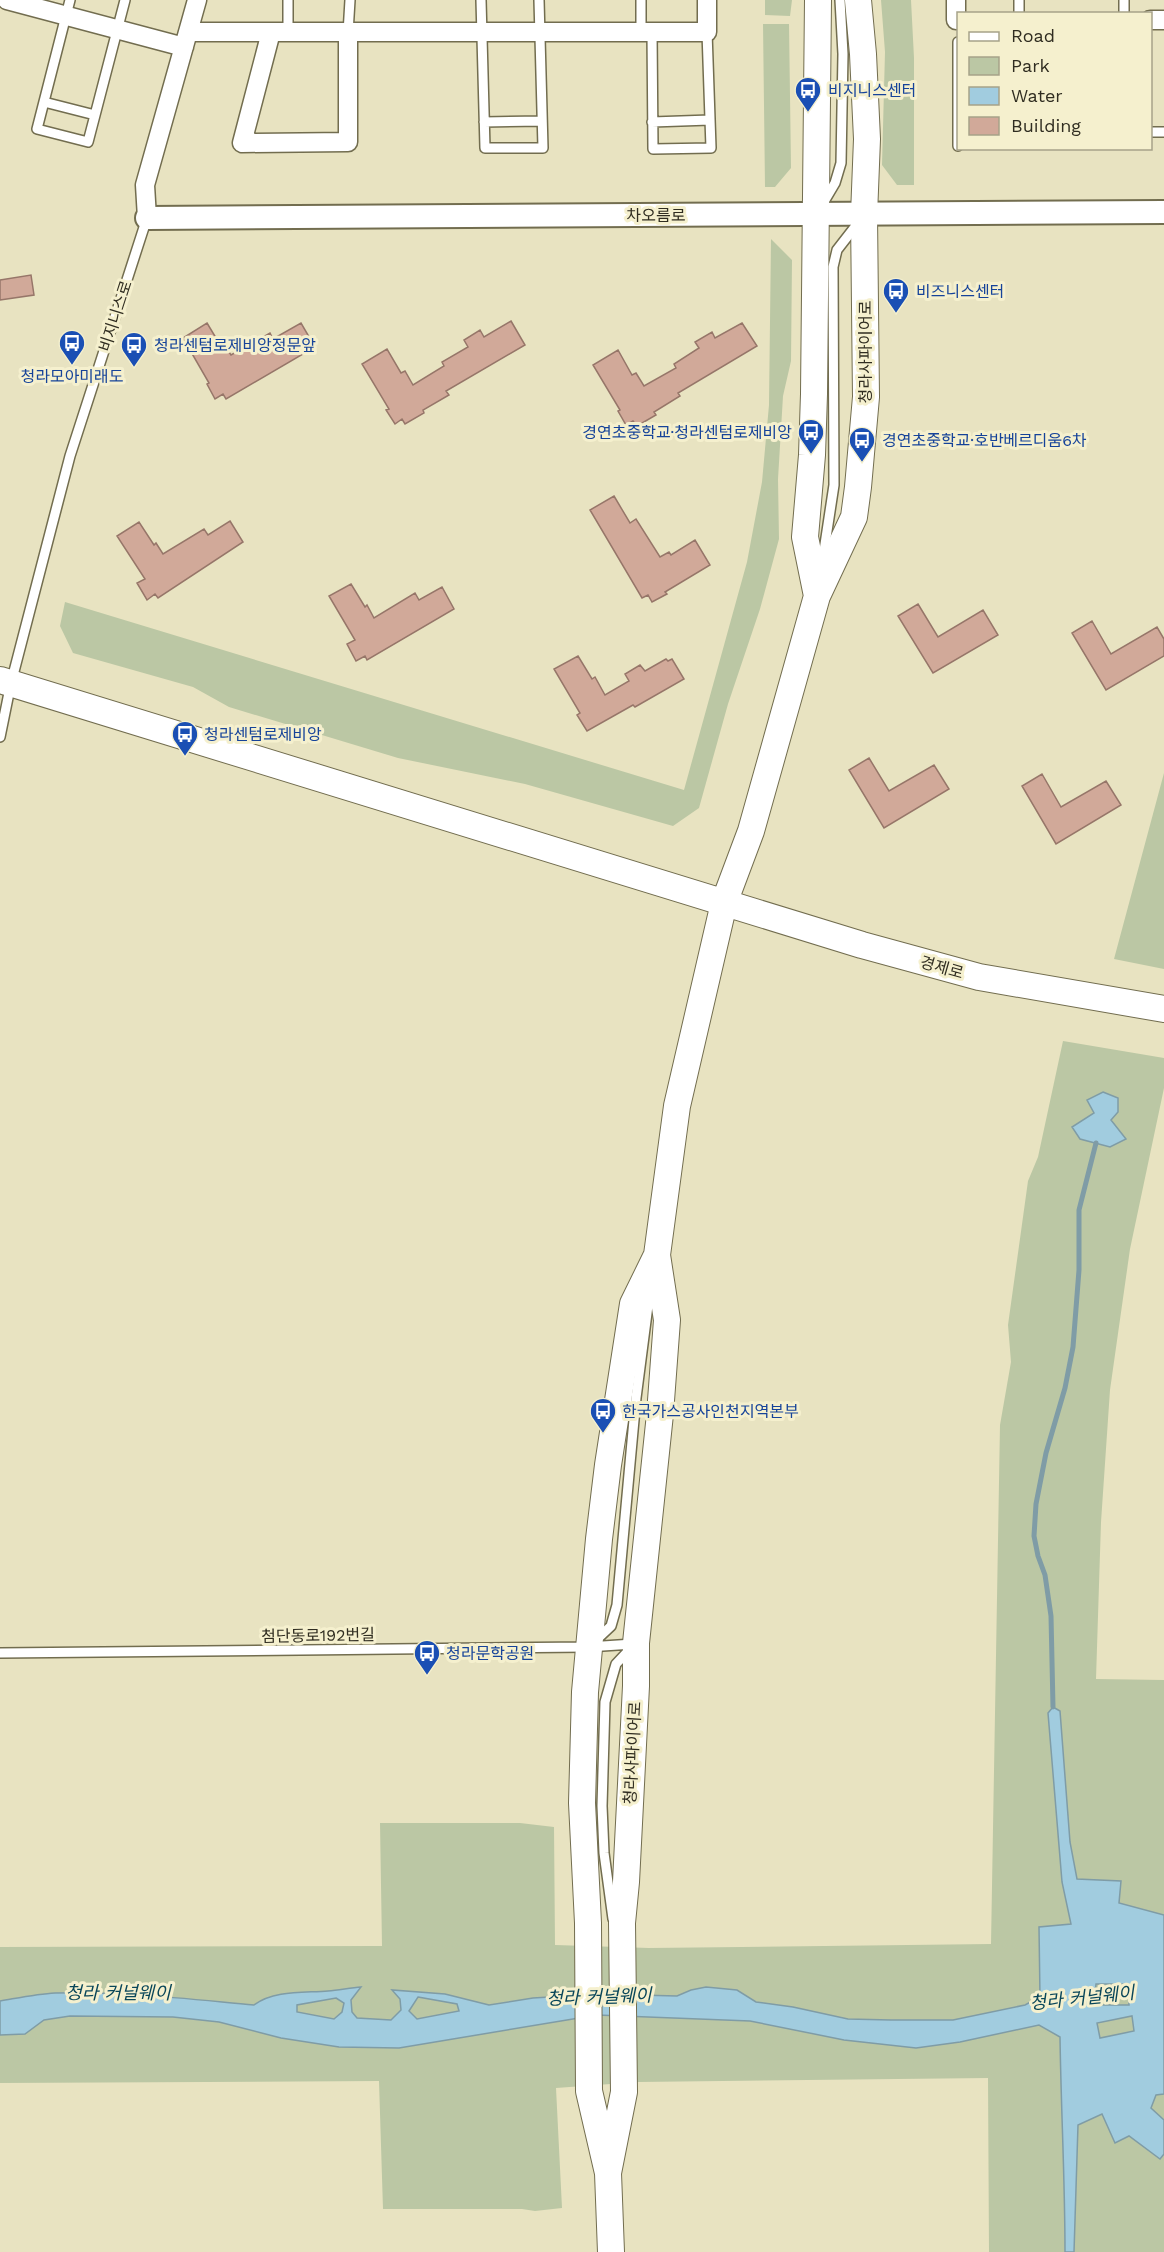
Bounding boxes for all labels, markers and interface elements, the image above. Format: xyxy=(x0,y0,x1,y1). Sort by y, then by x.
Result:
legend xyxy=(957,12,1152,150)
text: Road xyxy=(1011,25,1055,46)
text: Park xyxy=(1011,55,1050,76)
bus stop icon: 비지니스센터 xyxy=(793,75,823,113)
place label: 비지니스센터 xyxy=(828,81,916,100)
text: Water xyxy=(1011,85,1063,106)
text: Building xyxy=(1011,115,1081,136)
street label: 차오름로 xyxy=(627,206,686,225)
bus stop icon: 비즈니스센터 xyxy=(881,276,911,314)
street label: 비지니스로 xyxy=(95,278,136,354)
place label: 비즈니스센터 xyxy=(916,282,1004,301)
street label: 청라사파이어로 xyxy=(856,300,875,404)
bus stop icon: 청라모아미래도 xyxy=(57,328,87,366)
bus stop icon: 청라센텀로제비앙정문앞 xyxy=(119,330,149,368)
place label: 청라센텀로제비앙정문앞 xyxy=(154,336,316,355)
place label: 청라모아미래도 xyxy=(20,367,124,386)
bus stop icon: 경연초중학교·청라센텀로제비앙 xyxy=(796,417,826,455)
place label: 경연초중학교·청라센텀로제비앙 xyxy=(582,423,792,442)
bus stop icon: 경연초중학교·호반베르디움6차 xyxy=(847,425,877,463)
place label: 경연초중학교·호반베르디움6차 xyxy=(882,431,1087,450)
bus stop icon: 청라센텀로제비앙 xyxy=(170,719,200,757)
place label: 청라센텀로제비앙 xyxy=(204,725,322,744)
street label: 경제로 xyxy=(918,952,966,983)
bus stop icon: 한국가스공사인천지역본부 xyxy=(588,1396,618,1434)
place label: 한국가스공사인천지역본부 xyxy=(622,1402,799,1421)
street label: 첨단동로192번길 xyxy=(261,1625,375,1646)
bus stop icon: 청라문학공원 xyxy=(412,1638,442,1676)
place label: 청라문학공원 xyxy=(446,1644,534,1663)
street label: 청라사파이어로 xyxy=(620,1701,645,1805)
water label: 청라 커널웨이 xyxy=(1028,1981,1137,2013)
water label: 청라 커널웨이 xyxy=(65,1982,172,2003)
water label: 청라 커널웨이 xyxy=(546,1984,653,2009)

